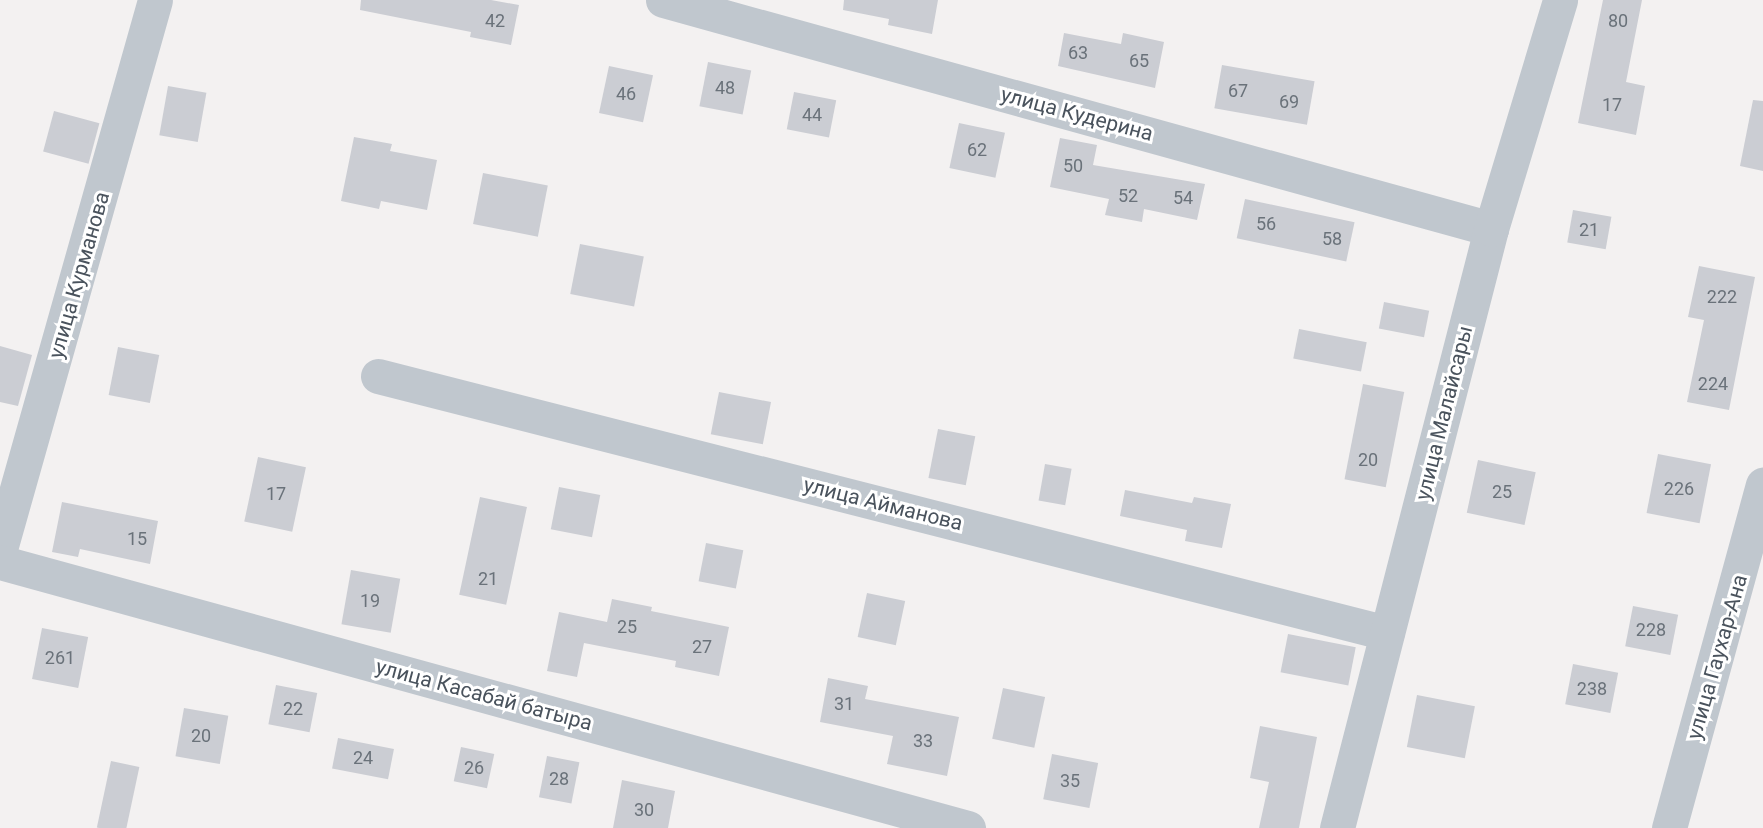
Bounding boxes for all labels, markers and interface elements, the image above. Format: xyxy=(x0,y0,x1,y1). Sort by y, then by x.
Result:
house number: 42 xyxy=(485,10,505,32)
house number: 80 xyxy=(1608,10,1628,32)
house number: 63 xyxy=(1068,42,1088,64)
house number: 65 xyxy=(1129,50,1149,72)
house number: 48 xyxy=(715,77,735,99)
house number: 67 xyxy=(1228,80,1248,102)
street label: улица Кудерина xyxy=(998,82,1156,146)
house number: 46 xyxy=(616,83,636,105)
house number: 69 xyxy=(1279,91,1299,113)
house number: 17 xyxy=(1602,94,1622,116)
house number: 44 xyxy=(802,104,822,126)
house number: 62 xyxy=(967,139,987,161)
house number: 50 xyxy=(1063,155,1083,177)
house number: 52 xyxy=(1118,185,1138,207)
house number: 54 xyxy=(1173,187,1193,209)
street label: улица Курманова xyxy=(43,189,115,361)
house number: 56 xyxy=(1256,213,1276,235)
house number: 21 xyxy=(1579,219,1599,241)
house number: 58 xyxy=(1322,228,1342,250)
house number: 222 xyxy=(1707,286,1737,308)
street label: улица Малайсары xyxy=(1410,323,1478,503)
house number: 224 xyxy=(1698,373,1728,395)
house number: 20 xyxy=(1358,449,1378,471)
street label: улица Айманова xyxy=(801,472,965,536)
house number: 226 xyxy=(1664,478,1694,500)
house number: 25 xyxy=(1492,481,1512,503)
house number: 17 xyxy=(266,483,286,505)
house number: 15 xyxy=(127,528,147,550)
house number: 21 xyxy=(478,568,498,590)
street label: улица Гаухар-Ана xyxy=(1681,572,1753,742)
house number: 19 xyxy=(360,590,380,612)
house number: 25 xyxy=(617,616,637,638)
house number: 228 xyxy=(1636,619,1666,641)
house number: 27 xyxy=(692,636,712,658)
house number: 261 xyxy=(45,647,75,669)
street label: улица Касабай батыра xyxy=(373,654,595,736)
house number: 238 xyxy=(1577,678,1607,700)
house number: 31 xyxy=(834,693,854,715)
house number: 22 xyxy=(283,698,303,720)
house number: 20 xyxy=(191,725,211,747)
house number: 33 xyxy=(913,730,933,752)
house number: 24 xyxy=(353,747,373,769)
house number: 26 xyxy=(464,757,484,779)
house number: 28 xyxy=(549,768,569,790)
house number: 35 xyxy=(1060,770,1080,792)
house number: 30 xyxy=(634,799,654,821)

